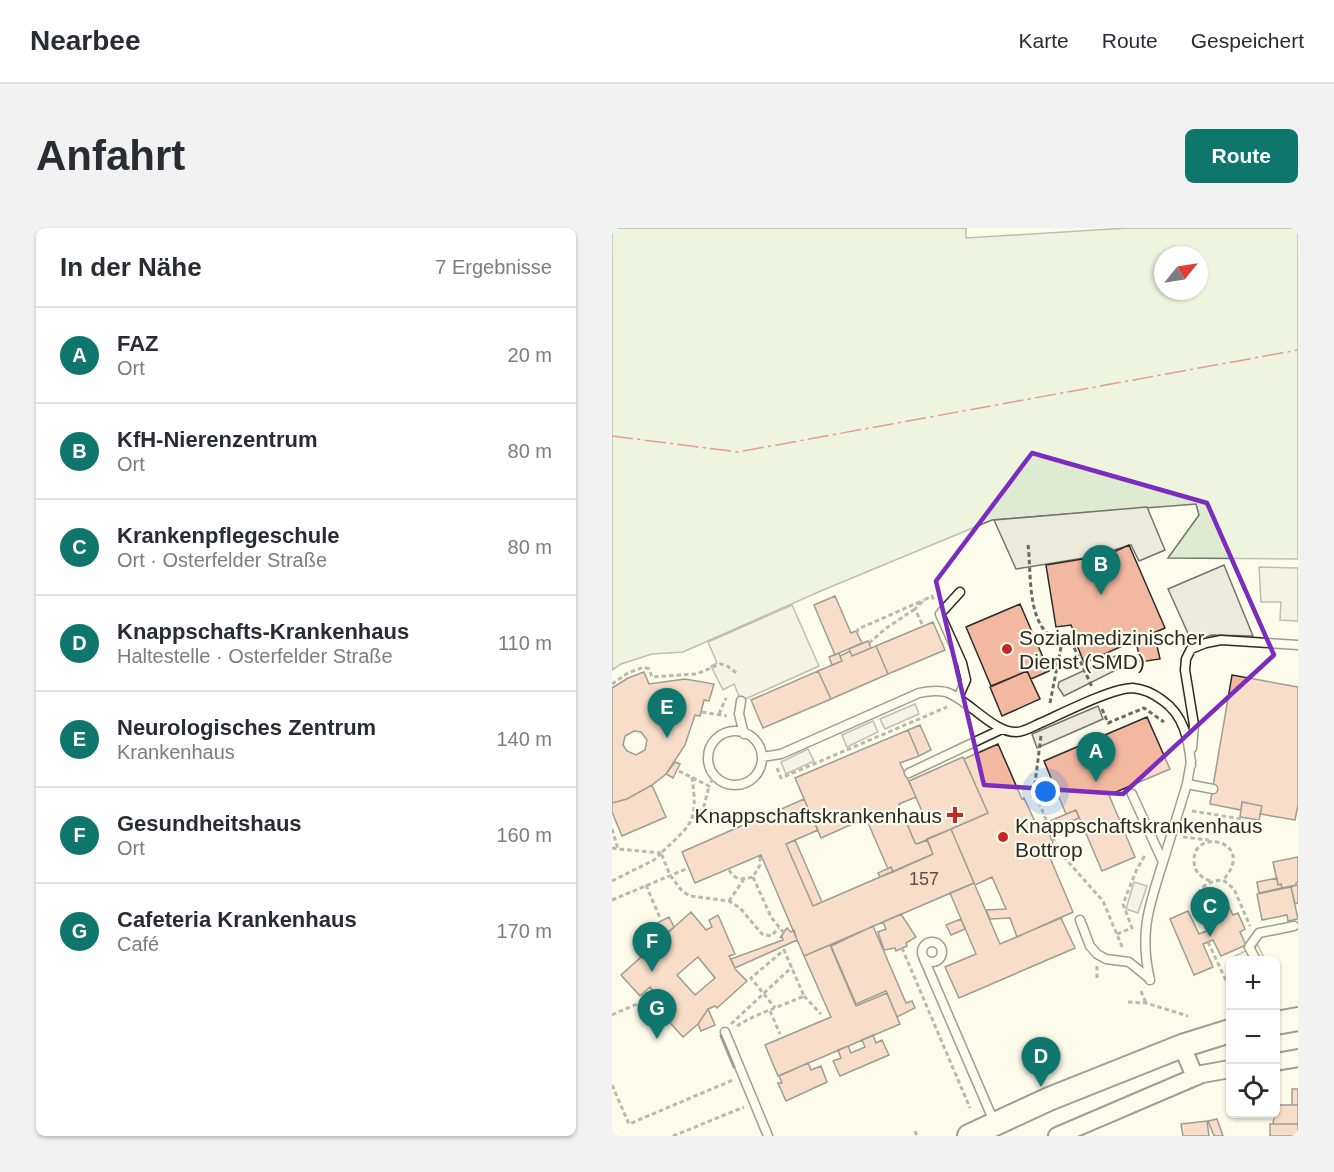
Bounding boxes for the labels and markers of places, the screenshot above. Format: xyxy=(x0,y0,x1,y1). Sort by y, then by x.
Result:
pin: B xyxy=(1082,546,1120,595)
place label: Sozialmedizinischer Dienst (SMD) xyxy=(1019,626,1205,673)
marker: Sozialmedizinischer Dienst (SMD) xyxy=(1000,642,1014,656)
pin: E xyxy=(648,688,686,738)
pin: A xyxy=(1076,732,1116,782)
place label: Knappschaftskrankenhaus xyxy=(695,804,942,827)
marker: Knappschaftskrankenhaus xyxy=(946,806,964,824)
place label: Knappschaftskrankenhaus Bottrop xyxy=(1015,814,1263,861)
marker: Knappschaftskrankenhaus Bottrop xyxy=(996,830,1010,844)
pin: C xyxy=(1190,888,1230,937)
pin: F xyxy=(632,922,672,972)
pin: G xyxy=(638,990,676,1039)
pin: D xyxy=(1022,1038,1060,1087)

